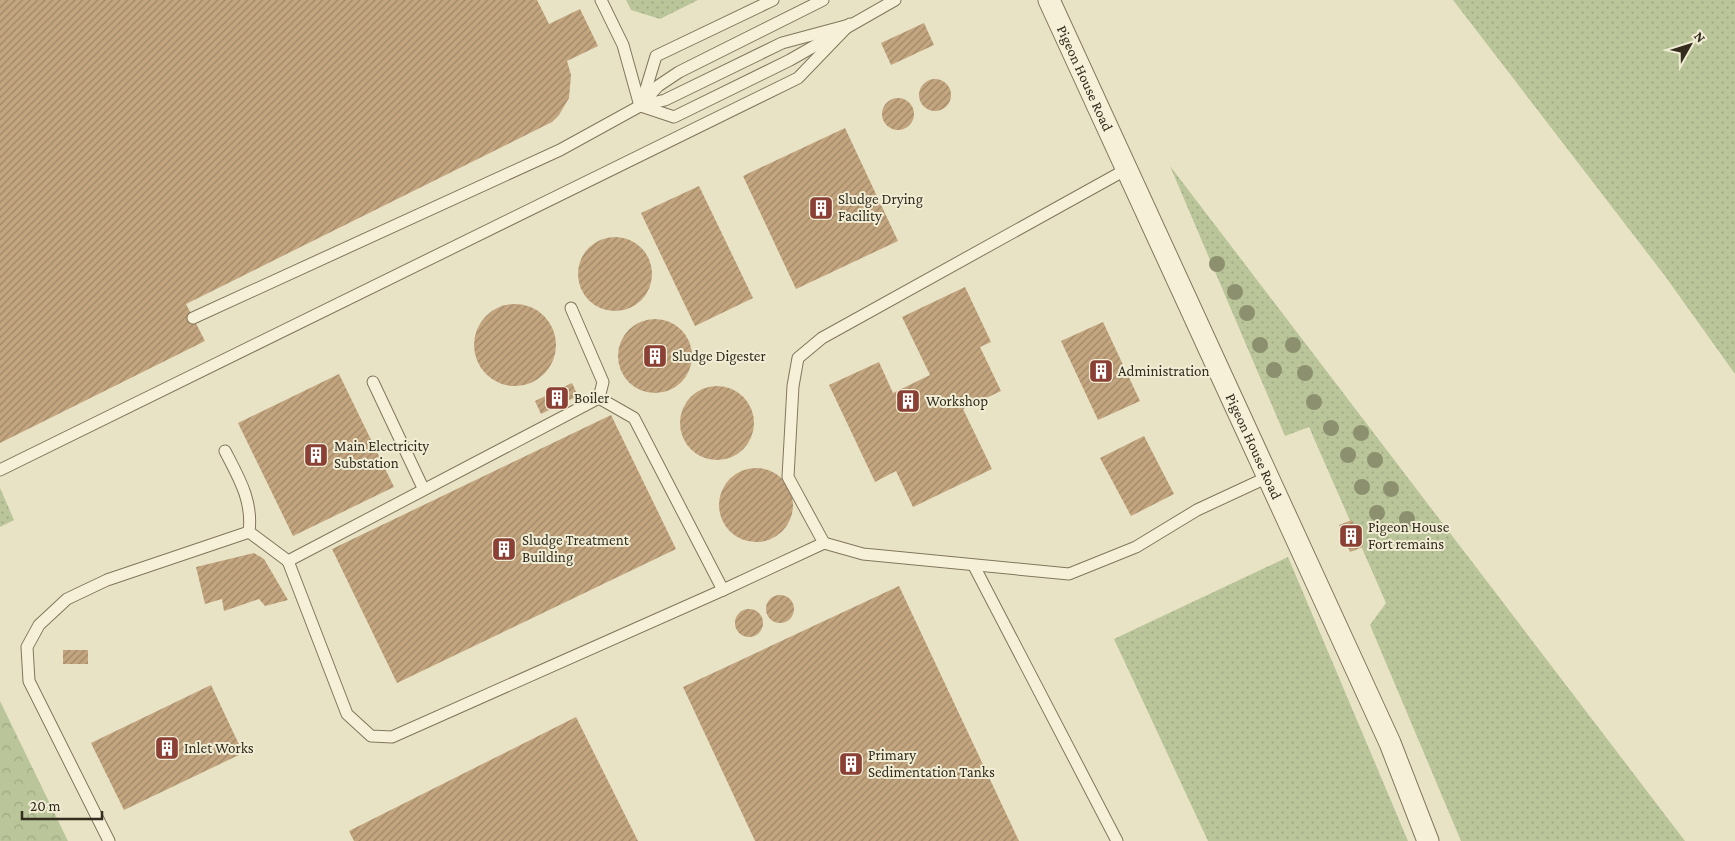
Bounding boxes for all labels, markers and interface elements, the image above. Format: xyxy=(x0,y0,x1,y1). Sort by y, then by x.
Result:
north arrow xyxy=(1665,20,1715,70)
street label: Pigeon House Road xyxy=(1054,23,1116,134)
text: N xyxy=(1691,28,1710,46)
place label: Sludge Drying Facility xyxy=(838,191,923,225)
building icon: Sludge Drying Facility xyxy=(808,195,834,221)
building icon: Sludge Digester xyxy=(642,343,668,369)
place label: Sludge Digester xyxy=(672,348,766,365)
building icon: Administration xyxy=(1088,358,1114,384)
place label: Administration xyxy=(1118,363,1210,379)
building icon: Boiler xyxy=(544,385,570,411)
building icon: Workshop xyxy=(895,388,921,414)
place label: Boiler xyxy=(574,390,610,406)
street label: Pigeon House Road xyxy=(1223,391,1285,502)
place label: Workshop xyxy=(926,393,988,410)
place label: Main Electricity Substation xyxy=(334,438,429,471)
building icon: Main Electricity Substation xyxy=(303,442,329,468)
place label: Pigeon House Fort remains xyxy=(1368,519,1450,552)
building icon: Pigeon House Fort remains xyxy=(1338,523,1364,549)
place label: Sludge Treatment Building xyxy=(522,532,630,566)
building icon: Sludge Treatment Building xyxy=(491,536,517,562)
building icon: Inlet Works xyxy=(154,735,180,761)
place label: Inlet Works xyxy=(184,740,254,756)
place label: Primary Sedimentation Tanks xyxy=(868,747,995,780)
building icon: Primary Sedimentation Tanks xyxy=(838,751,864,777)
scale bar xyxy=(22,788,102,820)
text: 20 m xyxy=(30,798,61,814)

